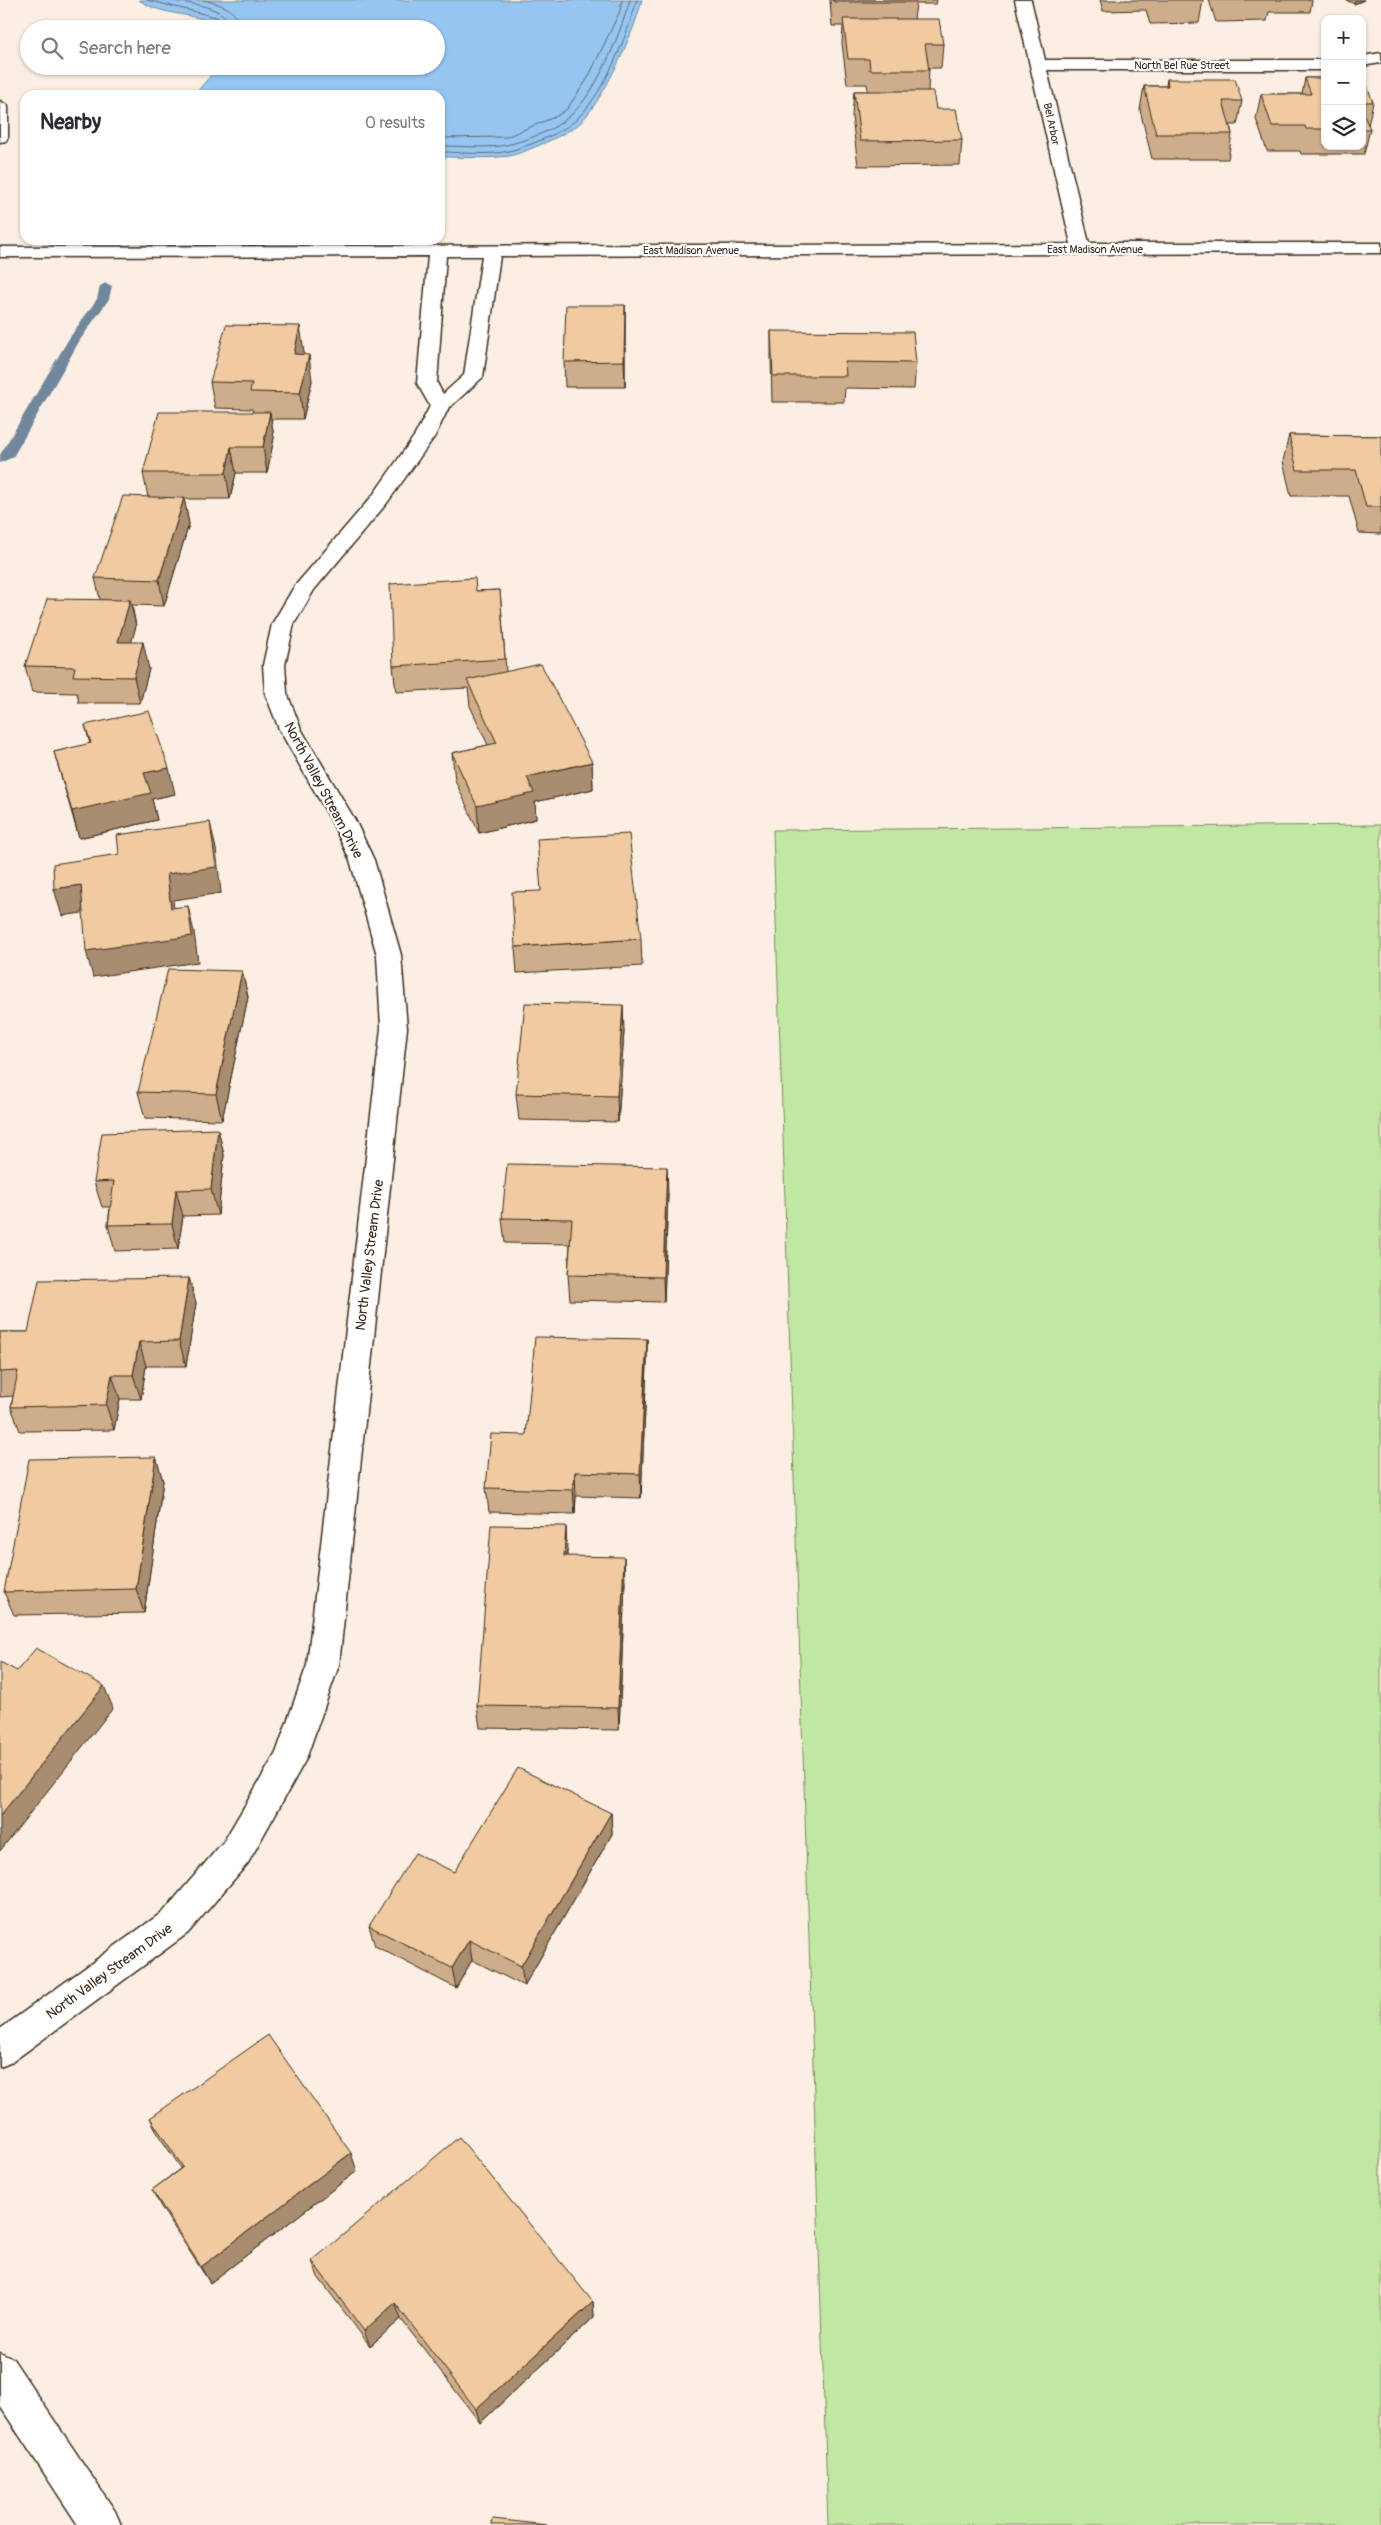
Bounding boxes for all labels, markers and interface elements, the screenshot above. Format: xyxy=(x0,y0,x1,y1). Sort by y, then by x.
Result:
map controls xyxy=(1321,15,1366,150)
button: + xyxy=(1321,15,1366,60)
search box xyxy=(20,20,445,75)
icon: search xyxy=(38,34,66,62)
text: Search here xyxy=(78,36,171,60)
street label: North Bel Rue Street xyxy=(1134,59,1230,72)
button: − xyxy=(1321,60,1366,105)
street label: Bel Arbor xyxy=(1041,102,1062,147)
button: layers xyxy=(1321,105,1366,150)
text: Nearby xyxy=(40,109,101,136)
text: 0 results xyxy=(365,113,425,133)
street label: East Madison Avenue xyxy=(1047,243,1144,256)
street label: East Madison Avenue xyxy=(643,244,740,257)
street label: North Valley Stream Drive xyxy=(280,719,367,861)
street label: North Valley Stream Drive xyxy=(352,1178,387,1332)
street label: North Valley Stream Drive xyxy=(43,1920,176,2023)

